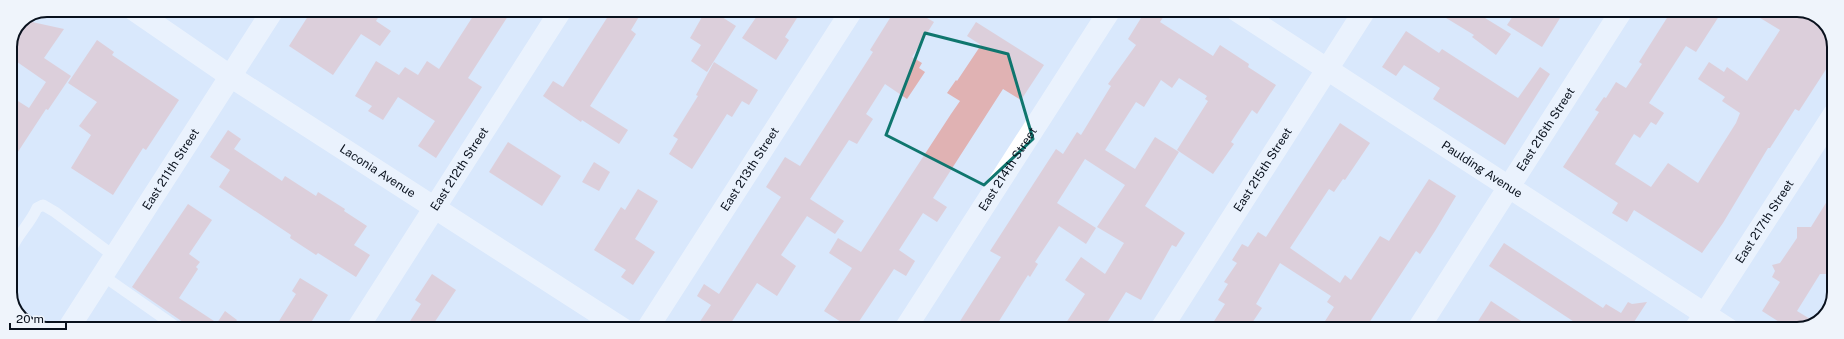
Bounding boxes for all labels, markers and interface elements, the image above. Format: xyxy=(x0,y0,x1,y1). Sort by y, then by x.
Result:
street label: East 216th Street xyxy=(1514,85,1578,174)
street label: East 212th Street xyxy=(428,124,491,213)
street label: East 213th Street xyxy=(718,124,782,214)
street label: East 214th Street xyxy=(976,124,1040,214)
street label: East 215th Street xyxy=(1231,125,1295,214)
street label: East 211th Street xyxy=(139,126,202,213)
street label: Paulding Avenue xyxy=(1439,138,1525,201)
street label: Laconia Avenue xyxy=(337,141,418,201)
street label: East 217th Street xyxy=(1732,177,1797,266)
scale bar xyxy=(10,305,66,331)
text: 20 m xyxy=(16,312,44,326)

